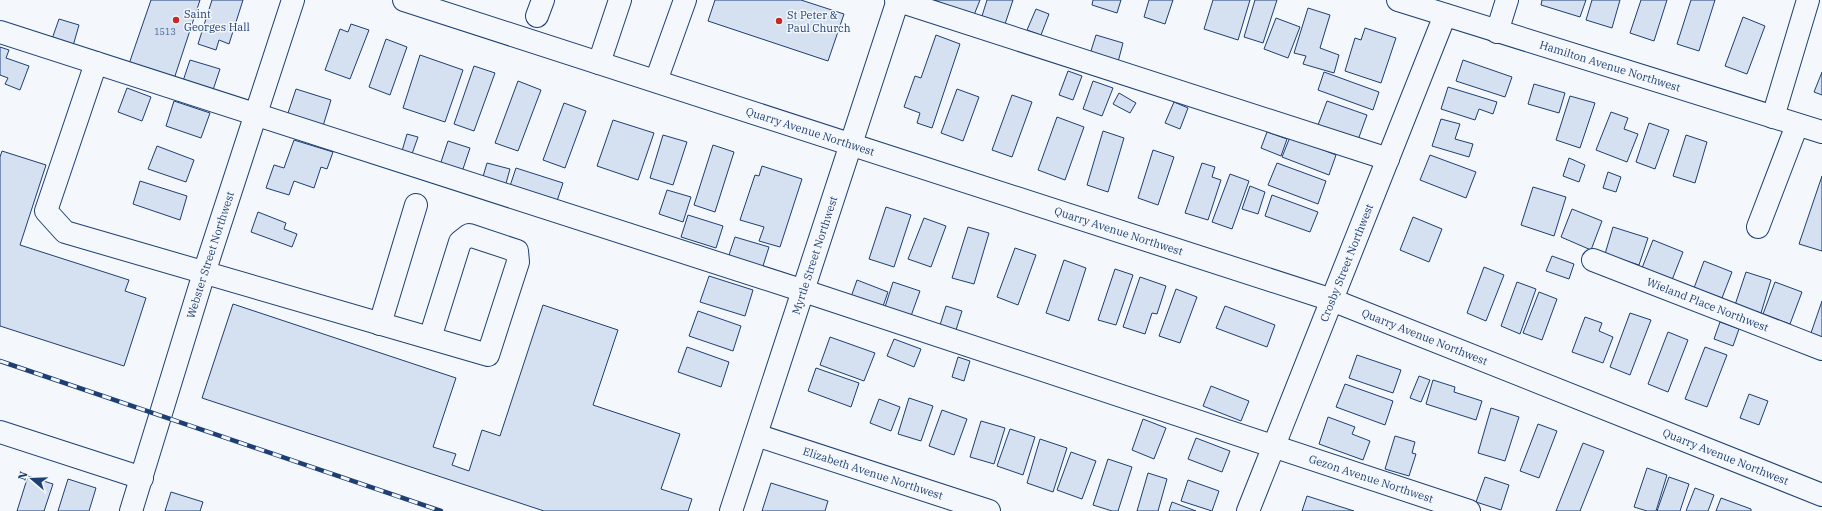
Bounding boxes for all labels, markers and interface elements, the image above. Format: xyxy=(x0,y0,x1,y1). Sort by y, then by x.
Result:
place label: Saint Georges Hall xyxy=(184,7,250,34)
place label: St Peter & Paul Church xyxy=(787,8,851,35)
marker: Saint Georges Hall xyxy=(171,15,181,25)
marker: St Peter & Paul Church xyxy=(774,16,784,26)
house number: 1513 xyxy=(154,26,176,37)
street label: Hamilton Avenue Northwest xyxy=(1538,37,1682,95)
street label: Quarry Avenue Northwest xyxy=(744,104,877,159)
street label: Webster Street Northwest xyxy=(183,190,237,320)
street label: Myrtle Street Northwest xyxy=(789,194,840,316)
street label: Crosby Street Northwest xyxy=(1317,202,1376,324)
street label: Quarry Avenue Northwest xyxy=(1052,204,1185,258)
street label: Wieland Place Northwest xyxy=(1645,275,1771,335)
street label: Quarry Avenue Northwest xyxy=(1360,306,1490,368)
street label: Quarry Avenue Northwest xyxy=(1661,425,1791,488)
street label: Elizabeth Avenue Northwest xyxy=(801,444,945,503)
street label: Gezon Avenue Northwest xyxy=(1307,451,1435,506)
north arrow xyxy=(12,459,52,499)
text: N xyxy=(15,469,31,482)

